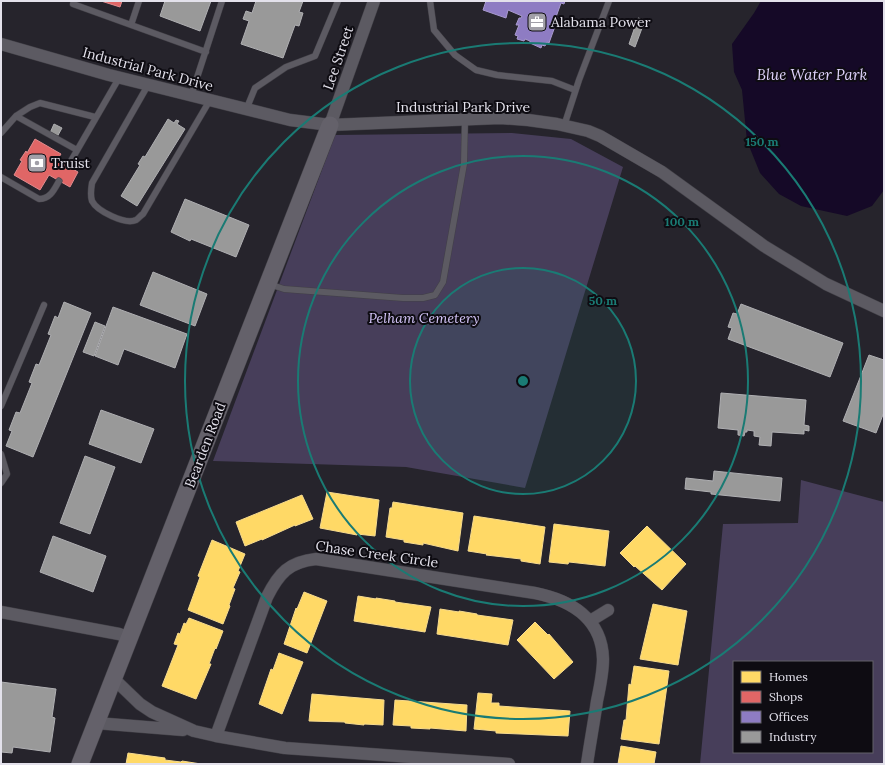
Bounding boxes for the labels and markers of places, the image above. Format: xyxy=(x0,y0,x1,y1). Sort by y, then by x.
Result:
office icon: Alabama Power xyxy=(526,11,548,33)
place label: Alabama Power xyxy=(550,13,651,31)
bank icon: Truist xyxy=(26,152,48,174)
place label: Truist xyxy=(51,154,91,172)
centre of rings xyxy=(516,374,530,388)

